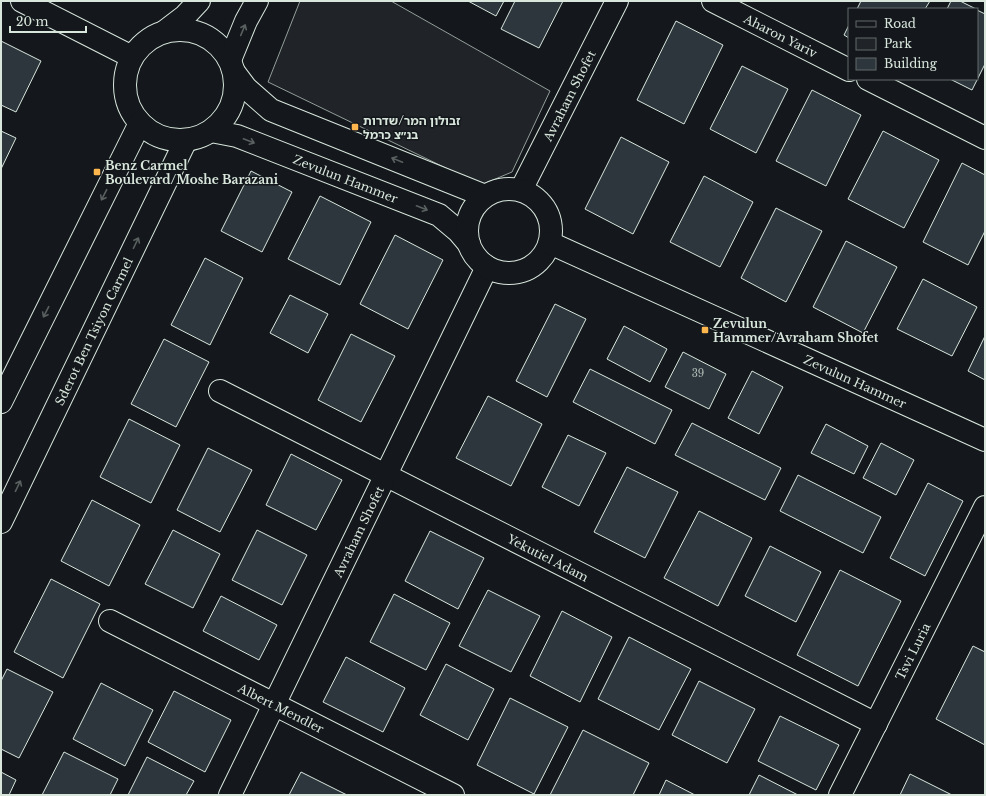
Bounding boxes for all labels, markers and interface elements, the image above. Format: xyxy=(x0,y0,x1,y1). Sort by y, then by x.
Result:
scale bar xyxy=(10,8,86,34)
legend xyxy=(848,8,978,80)
street label: Aharon Yariv xyxy=(741,10,821,61)
text: 20 m xyxy=(16,14,48,29)
text: Road xyxy=(884,16,916,31)
one-way arrow xyxy=(239,24,247,36)
text: Park xyxy=(884,36,912,51)
street label: Avraham Shofet xyxy=(539,47,598,144)
text: Building xyxy=(884,56,938,71)
place label: זבולון המר/שדרות בנ״צ כרמל xyxy=(363,113,461,142)
marker: זבולון המר/שדרות בנ״צ כרמל xyxy=(350,122,360,132)
one-way arrow xyxy=(242,137,254,145)
street label: Zevulun Hammer xyxy=(291,151,400,206)
one-way arrow xyxy=(391,156,403,164)
place label: Benz Carmel Boulevard/Moshe Barazani xyxy=(105,158,279,187)
marker: Benz Carmel Boulevard/Moshe Barazani xyxy=(92,167,102,177)
one-way arrow xyxy=(100,189,107,201)
one-way arrow xyxy=(416,205,428,213)
one-way arrow xyxy=(133,238,140,250)
street label: Sderot Ben Tsiyon Carmel xyxy=(51,255,136,408)
one-way arrow xyxy=(42,306,49,318)
place label: Zevulun Hammer/Avraham Shofet xyxy=(713,316,879,345)
marker: Zevulun Hammer/Avraham Shofet xyxy=(700,325,710,335)
street label: Zevulun Hammer xyxy=(801,351,909,411)
house number: 39 xyxy=(692,367,704,380)
one-way arrow xyxy=(15,481,22,493)
street label: Avraham Shofet xyxy=(329,483,387,581)
street label: Yekutiel Adam xyxy=(504,530,591,584)
street label: Tsvi Luria xyxy=(892,620,933,682)
street label: Albert Mendler xyxy=(235,679,327,736)

